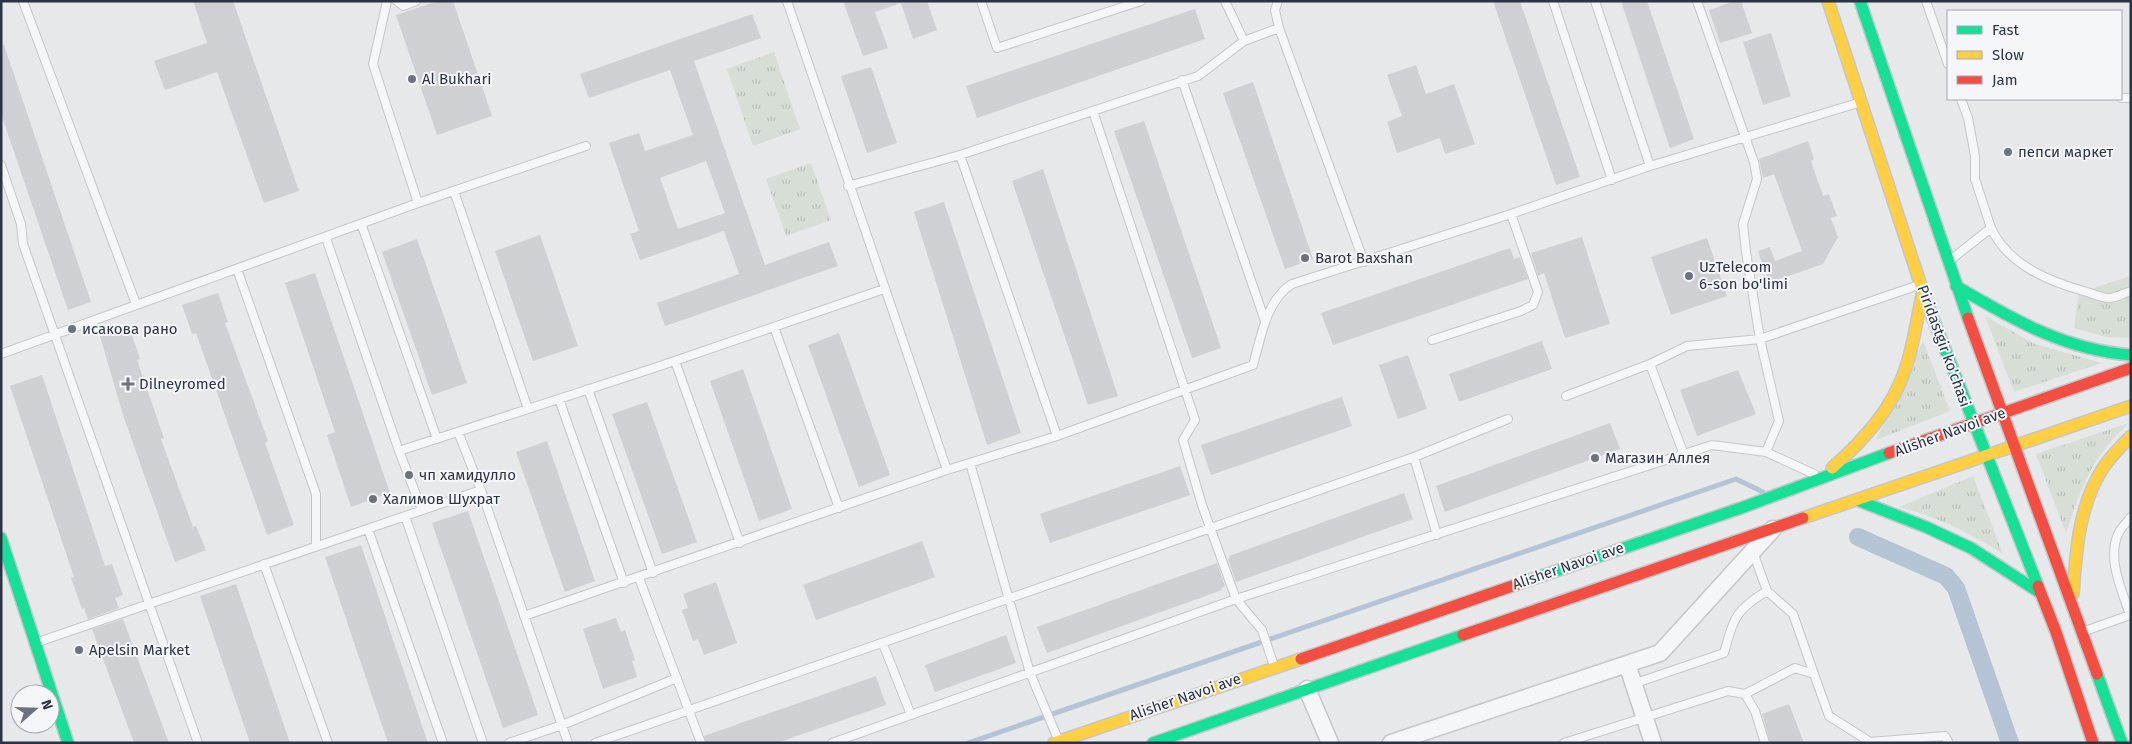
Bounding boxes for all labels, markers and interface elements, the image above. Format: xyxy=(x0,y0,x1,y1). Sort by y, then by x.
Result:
legend xyxy=(1947,10,2122,100)
text: Fast xyxy=(1992,21,2019,39)
text: Slow xyxy=(1992,46,2024,64)
place label: Al Bukhari xyxy=(422,70,491,88)
text: Jam xyxy=(1992,71,2018,89)
marker: Al Bukhari xyxy=(406,73,418,85)
place label: пепси маркет xyxy=(2018,143,2114,161)
marker: пепси маркет xyxy=(2002,146,2014,158)
place label: Barot Baxshan xyxy=(1315,249,1413,267)
marker: Barot Baxshan xyxy=(1299,252,1311,264)
place label: UzTelecom 6-son bo'limi xyxy=(1699,258,1788,293)
marker: UzTelecom 6-son bo'limi xyxy=(1683,270,1695,282)
street label: Piridastgir ko'chasi xyxy=(1914,283,1974,409)
place label: исакова рано xyxy=(82,320,178,338)
marker: исакова рано xyxy=(66,323,78,335)
place label: Dilneyromed xyxy=(139,375,226,393)
marker: Dilneyromed xyxy=(121,377,135,391)
street label: Alisher Navoi ave xyxy=(1892,404,2008,460)
place label: Магазин Аллея xyxy=(1605,449,1710,467)
marker: Магазин Аллея xyxy=(1589,452,1601,464)
place label: чп хамидулло xyxy=(419,466,516,484)
marker: чп хамидулло xyxy=(403,469,415,481)
place label: Халимов Шухрат xyxy=(383,490,500,508)
marker: Халимов Шухрат xyxy=(367,493,379,505)
street label: Alisher Navoi ave xyxy=(1510,538,1626,594)
place label: Apelsin Market xyxy=(89,641,190,659)
marker: Apelsin Market xyxy=(73,644,85,656)
street label: Alisher Navoi ave xyxy=(1127,669,1243,725)
north arrow xyxy=(10,684,60,734)
text: N xyxy=(37,697,56,712)

